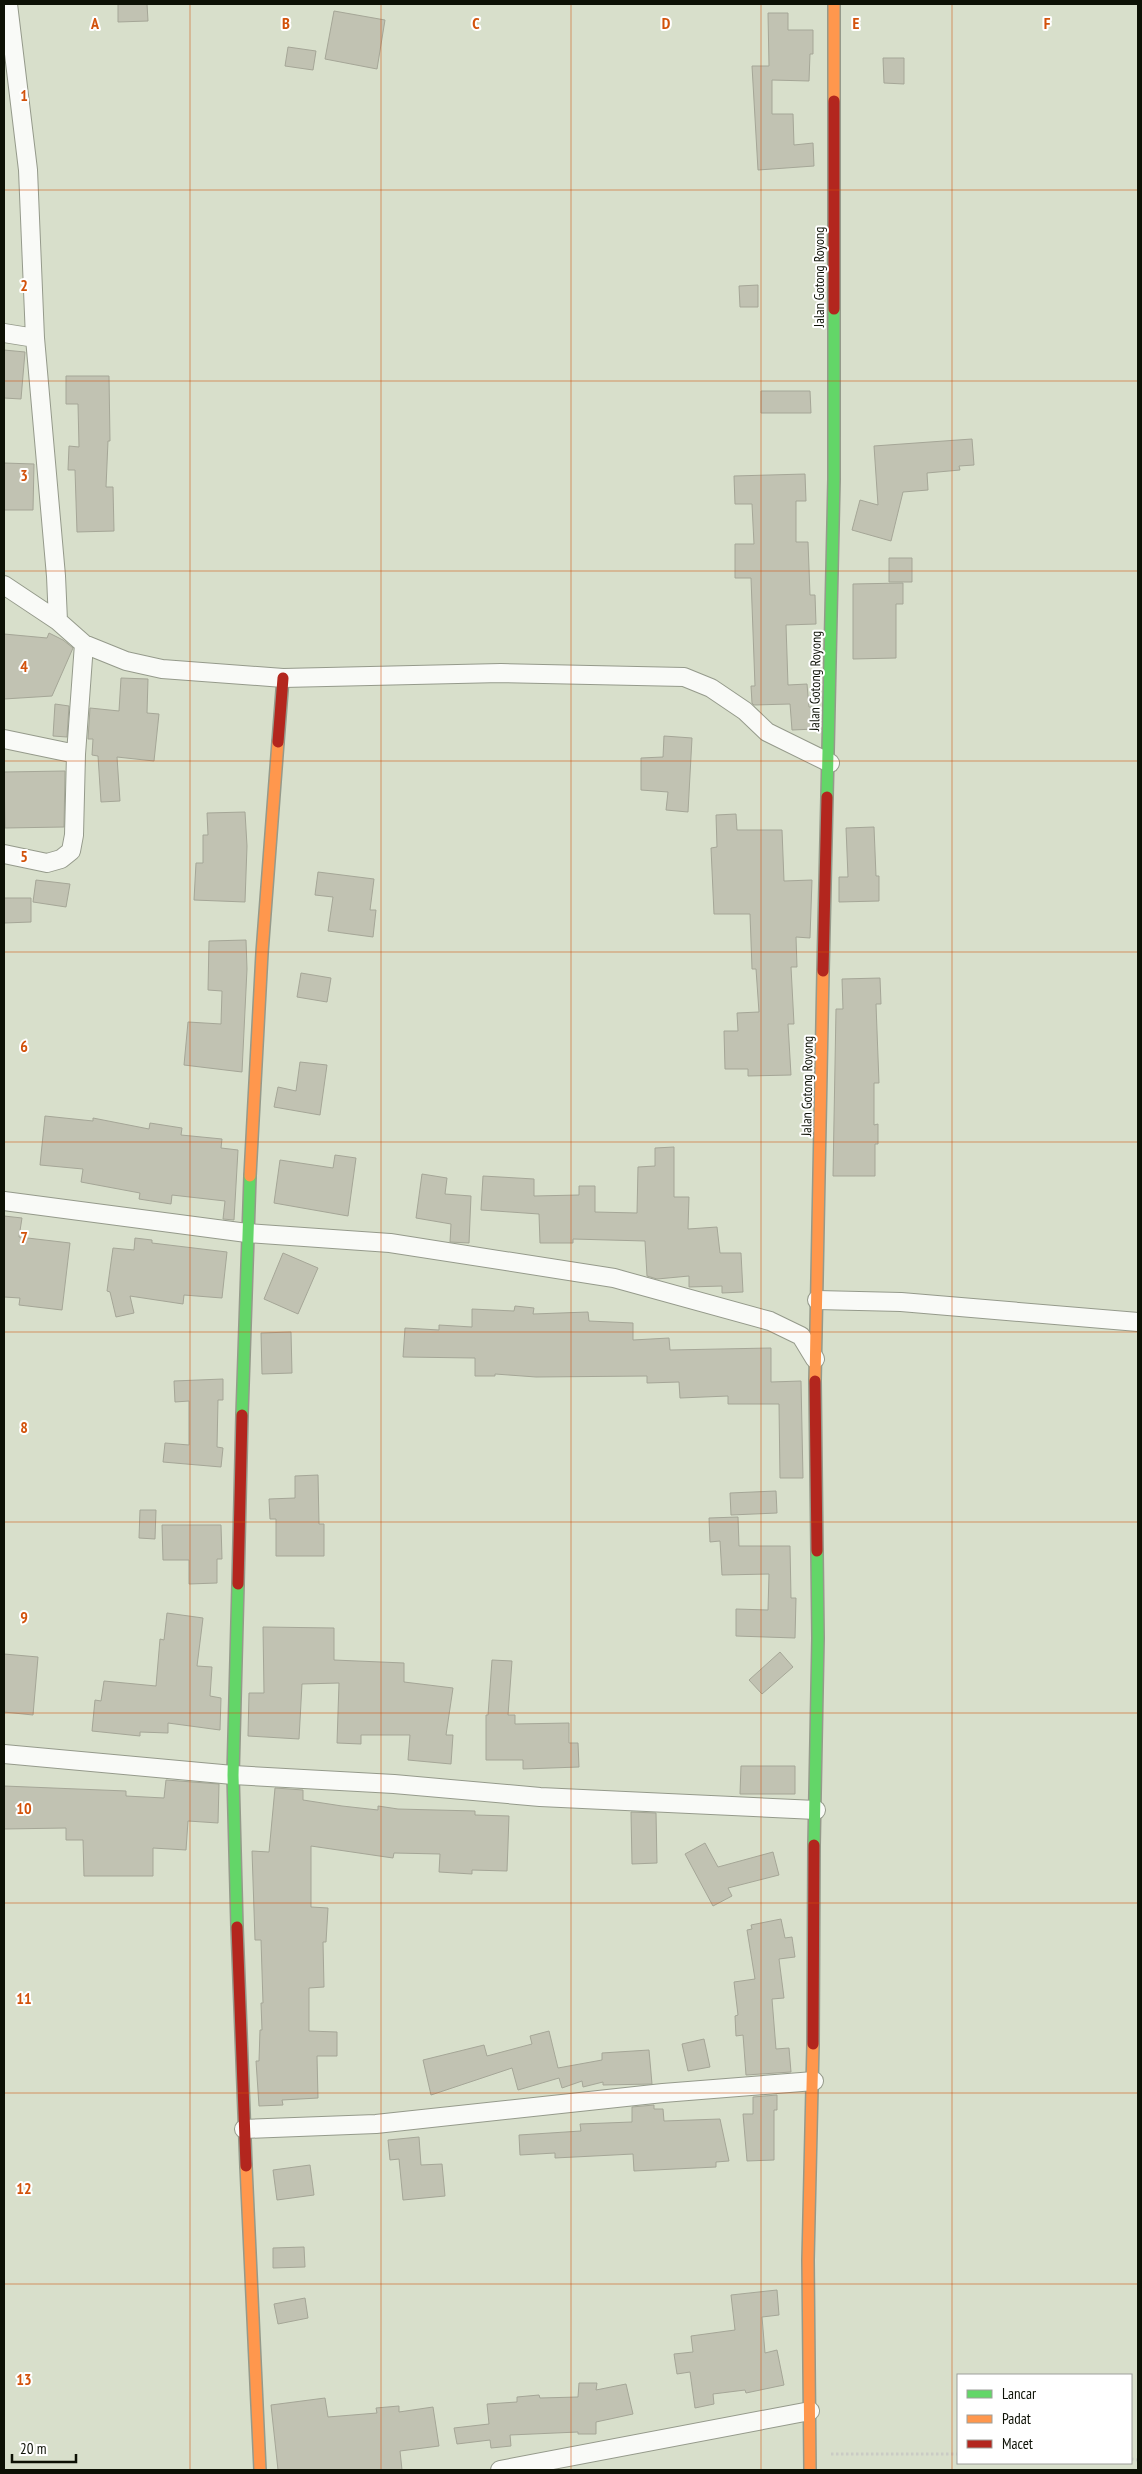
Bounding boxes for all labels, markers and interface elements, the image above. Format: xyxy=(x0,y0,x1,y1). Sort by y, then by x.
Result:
text: A xyxy=(90,13,100,33)
text: B xyxy=(282,13,290,33)
text: C xyxy=(472,13,480,33)
text: D xyxy=(662,13,671,33)
text: E xyxy=(853,13,860,33)
text: F xyxy=(1044,13,1051,33)
text: 1 xyxy=(20,85,28,105)
street label: Jalan Gotong Royong xyxy=(810,227,828,328)
text: 2 xyxy=(20,275,28,295)
text: 3 xyxy=(20,465,28,485)
street label: Jalan Gotong Royong xyxy=(805,631,825,732)
text: 4 xyxy=(20,656,28,676)
text: 5 xyxy=(20,846,28,866)
text: 6 xyxy=(20,1036,28,1056)
street label: Jalan Gotong Royong xyxy=(797,1036,817,1137)
text: 7 xyxy=(20,1227,28,1247)
text: 8 xyxy=(20,1417,28,1437)
text: 9 xyxy=(20,1607,28,1627)
text: 10 xyxy=(16,1798,32,1818)
text: 11 xyxy=(16,1988,32,2008)
text: 12 xyxy=(16,2178,32,2198)
text: 13 xyxy=(16,2369,32,2389)
legend xyxy=(957,2374,1132,2464)
text: Lancar xyxy=(1002,2384,1037,2403)
text: Padat xyxy=(1002,2409,1031,2428)
scale bar xyxy=(12,2432,76,2464)
text: Macet xyxy=(1002,2434,1033,2453)
text: 20 m xyxy=(20,2439,46,2458)

